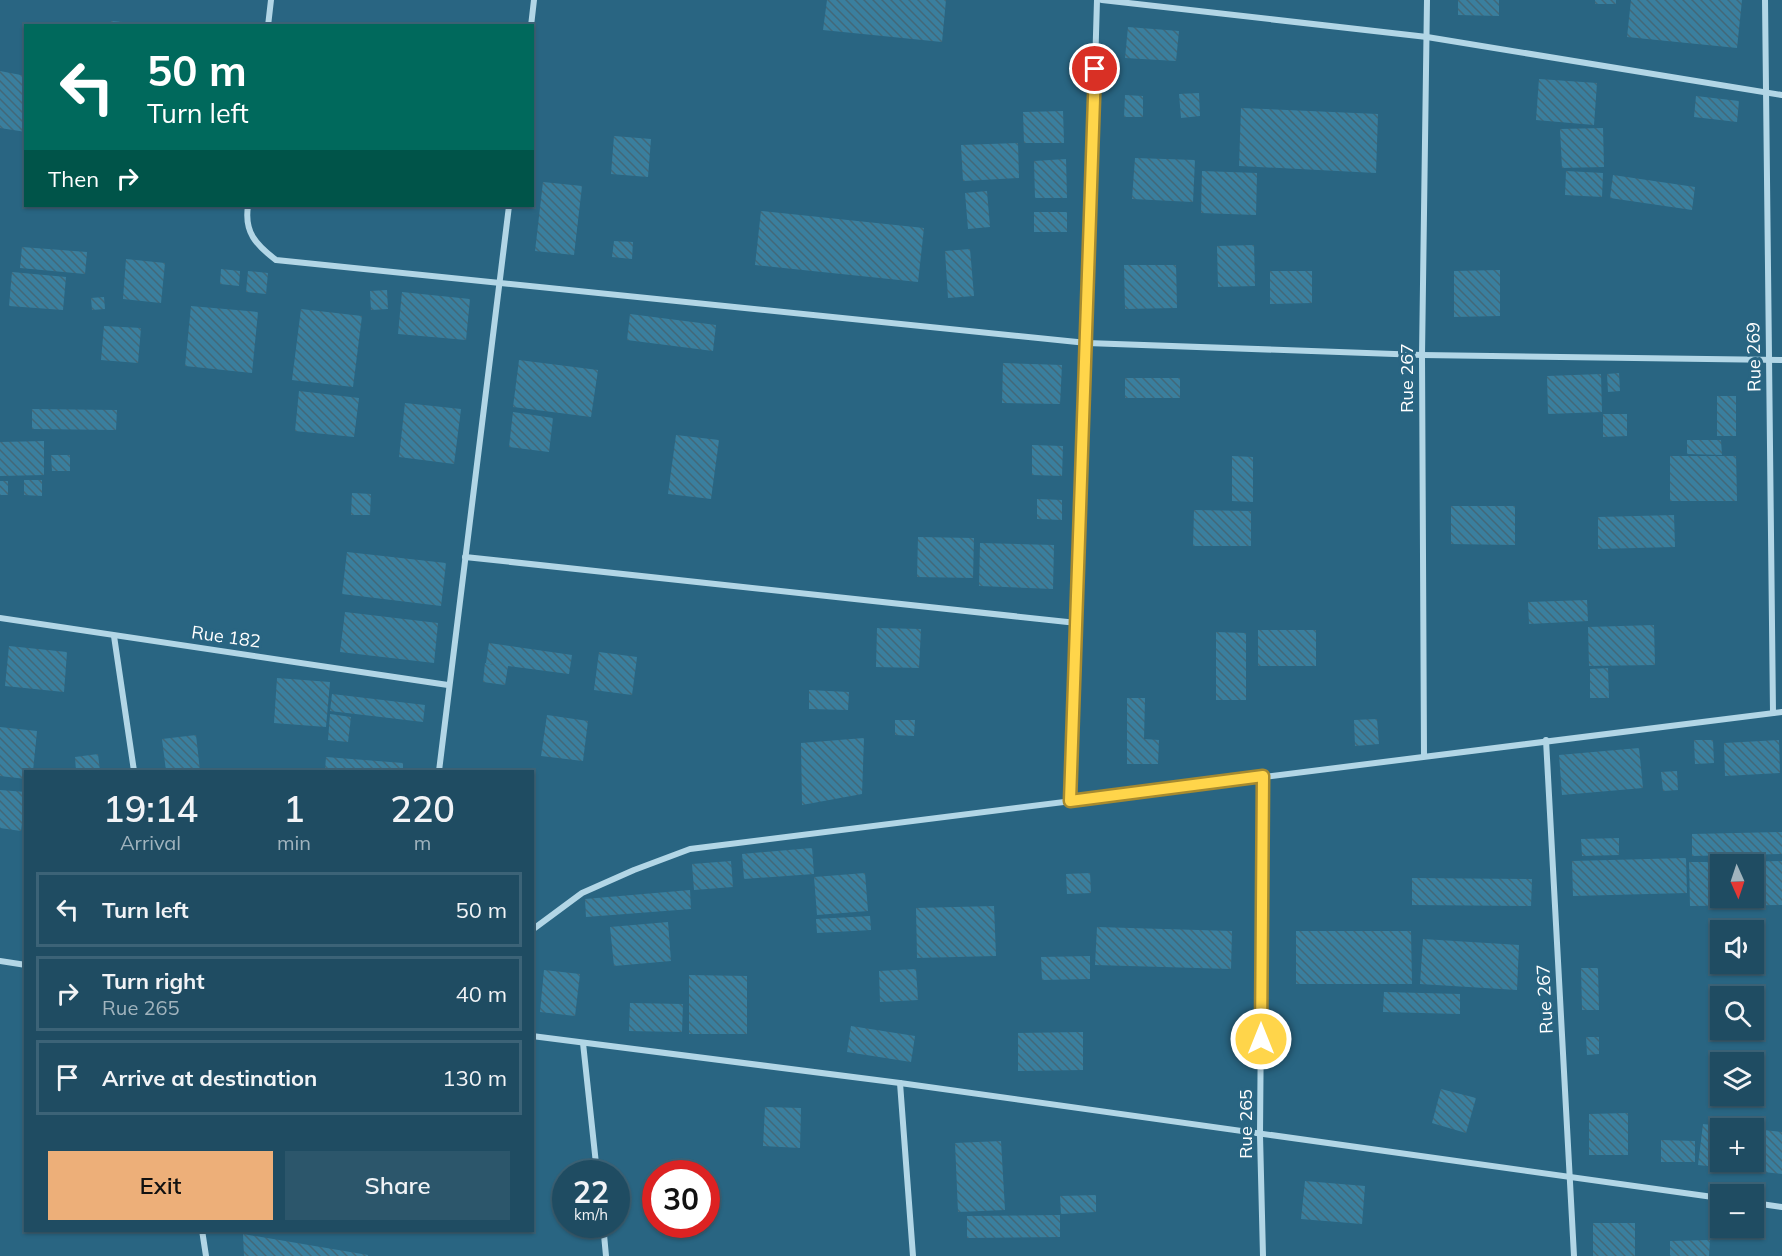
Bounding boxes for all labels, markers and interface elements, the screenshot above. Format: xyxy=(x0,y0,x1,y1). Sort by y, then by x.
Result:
pin xyxy=(1069,43,1120,94)
text: 50 m xyxy=(147,44,247,97)
icon: left xyxy=(48,48,126,126)
icon: arrive xyxy=(1078,52,1111,85)
text: Turn left xyxy=(147,96,249,130)
icon: right xyxy=(111,162,144,195)
text: Then xyxy=(48,165,99,193)
street label: Rue 269 xyxy=(1741,322,1766,392)
street label: Rue 267 xyxy=(1395,343,1418,413)
street label: Rue 182 xyxy=(190,620,262,653)
text: 19:14 xyxy=(103,786,198,831)
text: 1 xyxy=(283,786,305,831)
text: 220 xyxy=(390,786,455,831)
text: Arrival xyxy=(120,830,181,855)
text: min xyxy=(277,830,311,855)
text: m xyxy=(414,830,431,855)
north arrow xyxy=(1710,854,1764,908)
map controls xyxy=(1710,854,1764,1238)
icon: left xyxy=(51,893,84,926)
text: Turn left xyxy=(102,896,189,924)
text: 50 m xyxy=(456,896,507,924)
button: sound xyxy=(1710,920,1764,974)
street label: Rue 267 xyxy=(1531,964,1558,1034)
text: Turn right xyxy=(102,967,205,995)
icon: right xyxy=(51,977,84,1010)
text: 40 m xyxy=(456,980,507,1008)
button: search xyxy=(1710,986,1764,1040)
text: Rue 265 xyxy=(102,995,179,1020)
position arrow xyxy=(1229,1007,1293,1071)
button: layers xyxy=(1710,1052,1764,1106)
icon: arrive xyxy=(51,1061,84,1094)
text: Arrive at destination xyxy=(102,1064,317,1092)
text: 130 m xyxy=(442,1064,507,1092)
street label: Rue 265 xyxy=(1234,1089,1257,1159)
button: + xyxy=(1710,1118,1764,1172)
button: Exit xyxy=(48,1151,273,1220)
button: Share xyxy=(285,1151,510,1220)
speed limit sign: 30 xyxy=(642,1160,720,1238)
text: 22 xyxy=(573,1173,609,1211)
button: − xyxy=(1710,1184,1764,1238)
text: km/h xyxy=(574,1205,608,1224)

